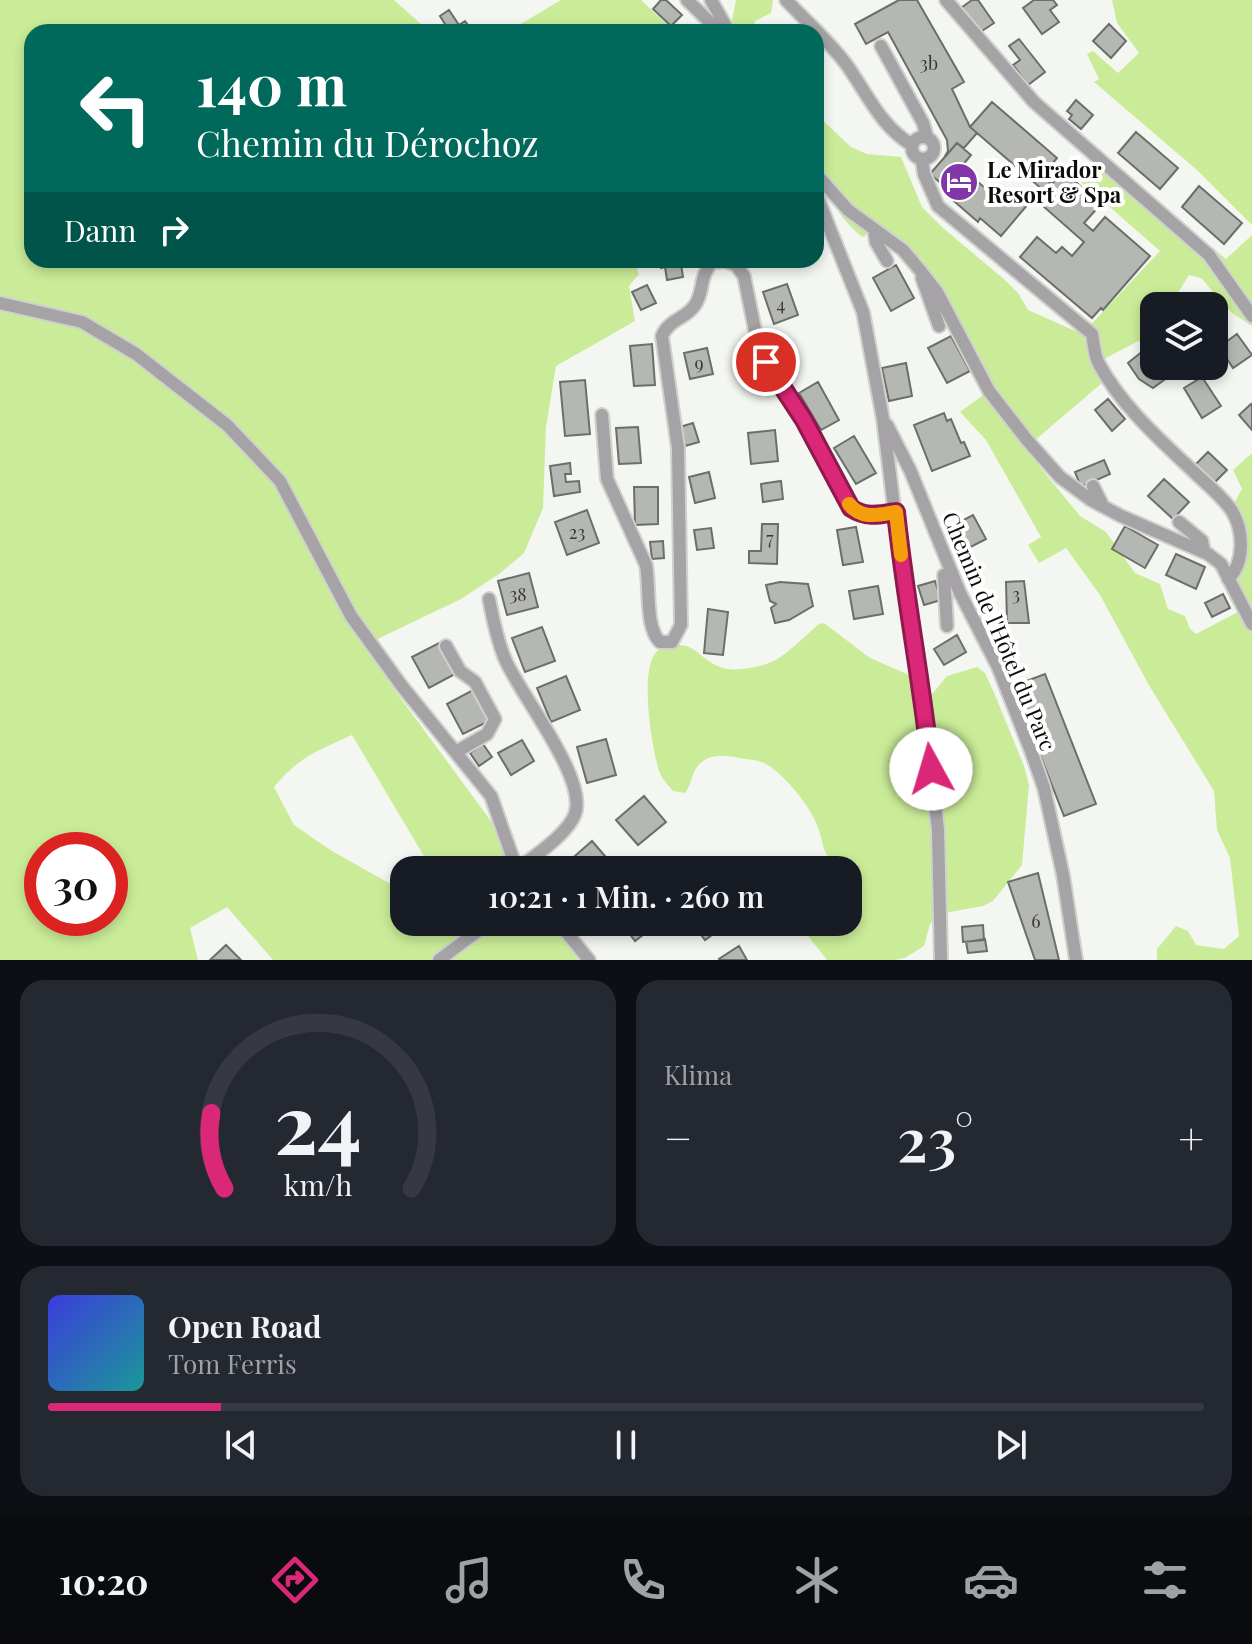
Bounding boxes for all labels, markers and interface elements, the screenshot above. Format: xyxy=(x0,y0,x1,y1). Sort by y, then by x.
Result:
text: 140 m xyxy=(196,46,347,121)
house number: 3b xyxy=(920,51,938,75)
icon: left xyxy=(64,56,168,160)
text: Chemin du Dérochoz xyxy=(196,118,539,166)
place label: Le Mirador Resort & Spa xyxy=(987,154,1122,209)
hotel icon: Le Mirador Resort & Spa xyxy=(938,161,980,203)
icon: right xyxy=(152,208,196,252)
text: Dann xyxy=(64,210,136,250)
house number: 4 xyxy=(777,292,786,316)
map controls xyxy=(1140,292,1228,380)
button: layers xyxy=(1140,292,1228,380)
pin xyxy=(732,328,800,396)
icon: arrive xyxy=(744,340,788,384)
house number: 9 xyxy=(694,351,704,375)
street label: Chemin de l'Hôtel du Parc xyxy=(936,507,1064,755)
house number: 23 xyxy=(569,520,585,544)
house number: 7 xyxy=(766,526,774,550)
house number: 38 xyxy=(509,582,527,606)
house number: 3 xyxy=(1012,582,1020,606)
position arrow xyxy=(889,727,973,811)
speed limit sign: 30 xyxy=(24,832,128,936)
text: 10:21 · 1 Min. · 260 m xyxy=(488,876,764,916)
house number: 6 xyxy=(1031,909,1041,933)
text: Klima xyxy=(664,1057,732,1092)
text: 24 xyxy=(274,1065,362,1176)
text: 23° xyxy=(897,1097,974,1177)
text: − xyxy=(664,1107,692,1166)
text: + xyxy=(1178,1107,1204,1166)
text: km/h xyxy=(284,1165,352,1203)
text: Open Road xyxy=(168,1306,321,1346)
text: Tom Ferris xyxy=(168,1346,297,1381)
icon: previous xyxy=(219,1423,263,1467)
icon: pause xyxy=(604,1423,648,1467)
icon: next xyxy=(989,1423,1033,1467)
icon: directions xyxy=(267,1552,323,1608)
icon: music xyxy=(441,1552,497,1608)
icon: phone xyxy=(615,1552,671,1608)
icon: climate xyxy=(789,1552,845,1608)
icon: car xyxy=(963,1552,1019,1608)
icon: filters xyxy=(1137,1552,1193,1608)
text: 10:20 xyxy=(59,1556,149,1604)

